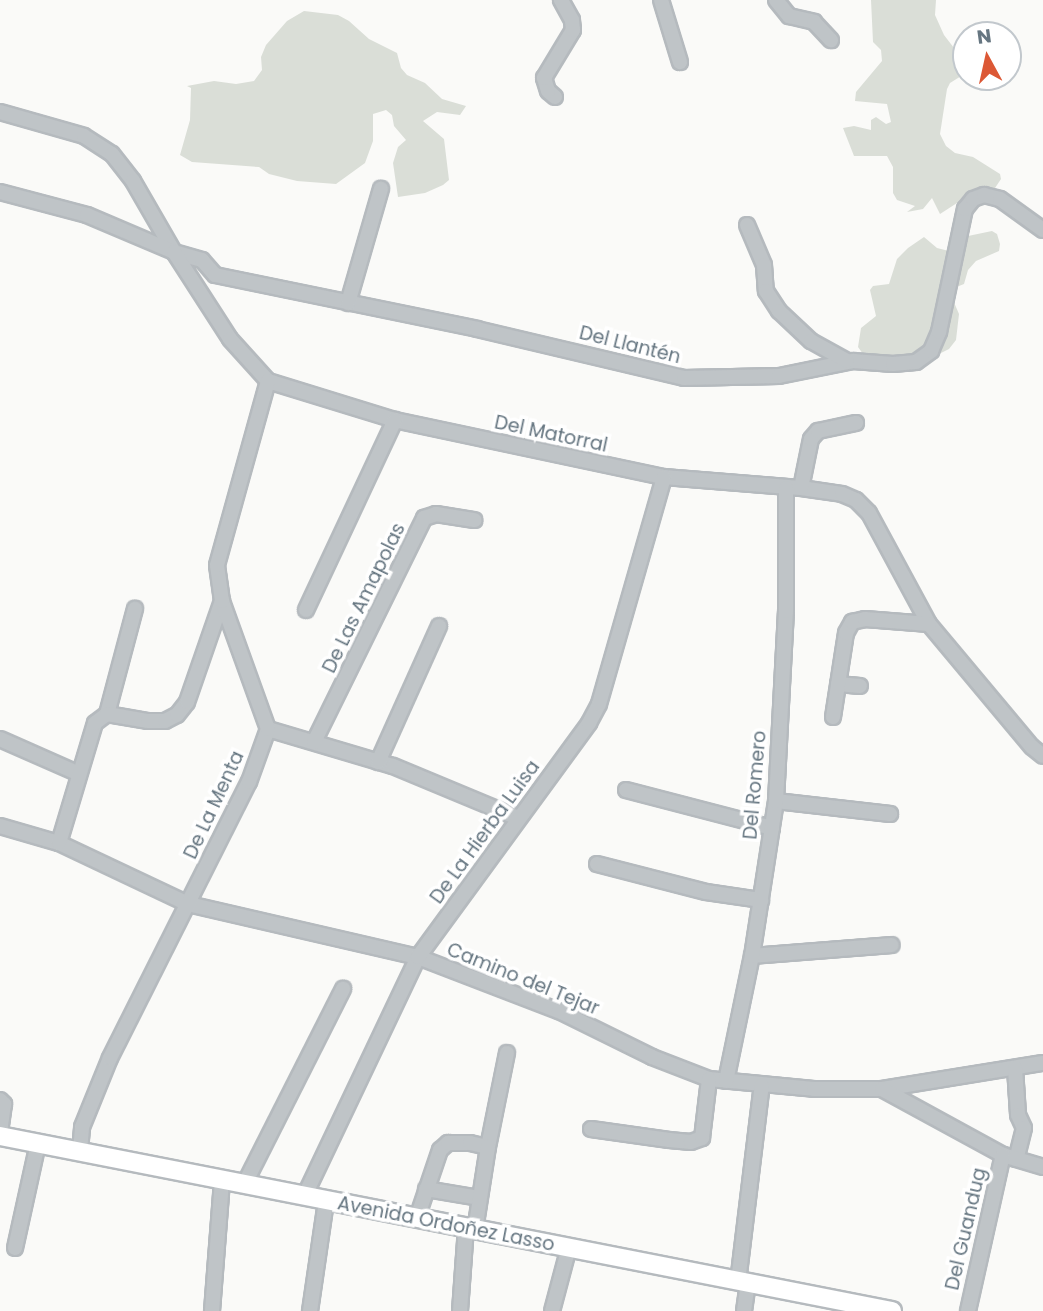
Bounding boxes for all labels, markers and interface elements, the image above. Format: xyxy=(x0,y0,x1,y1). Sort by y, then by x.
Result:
north arrow xyxy=(952,21,1022,91)
text: N xyxy=(975,22,993,51)
street label: Del Llantén xyxy=(577,321,683,369)
street label: Del Matorral xyxy=(492,411,610,457)
street label: De Las Amapolas xyxy=(318,519,410,677)
street label: Del Romero xyxy=(739,730,771,840)
street label: De La Menta xyxy=(179,747,249,863)
street label: De La Hierba Luisa xyxy=(425,756,545,908)
street label: Camino del Tejar xyxy=(444,938,602,1020)
street label: Del Guandug xyxy=(941,1166,991,1292)
street label: Avenida Ordoñez Lasso xyxy=(336,1192,556,1256)

